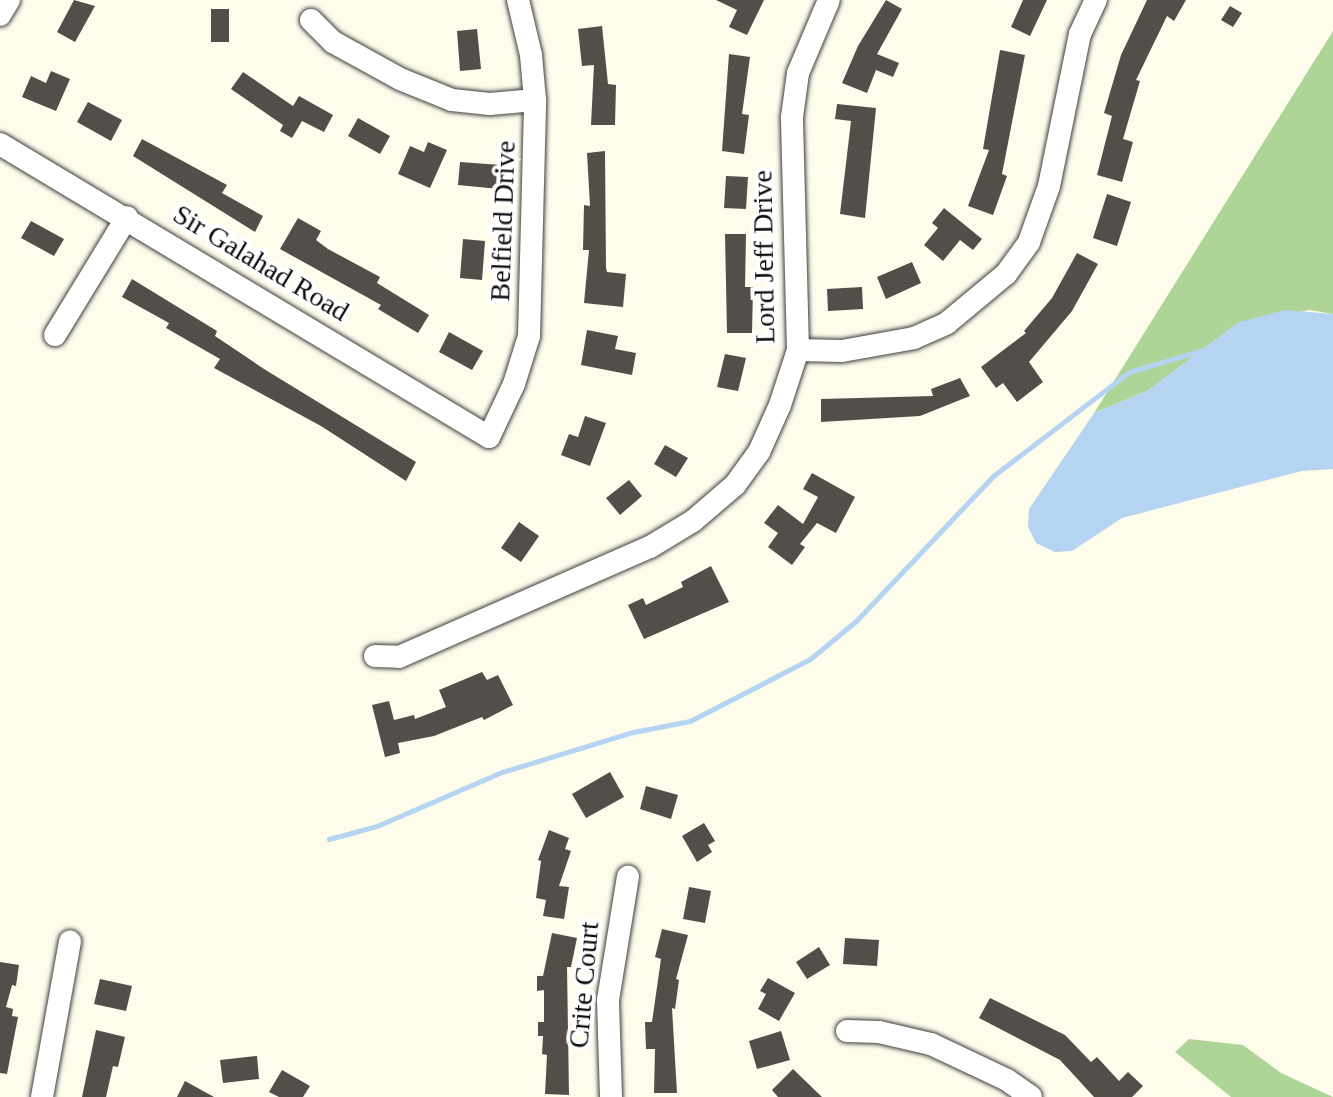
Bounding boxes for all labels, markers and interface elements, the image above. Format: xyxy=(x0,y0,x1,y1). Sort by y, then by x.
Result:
street label: Belfield Drive xyxy=(483,140,523,302)
street label: Lord Jeff Drive xyxy=(746,170,782,344)
street label: Sir Galahad Road xyxy=(167,197,355,329)
street label: Crite Court xyxy=(562,920,606,1050)

